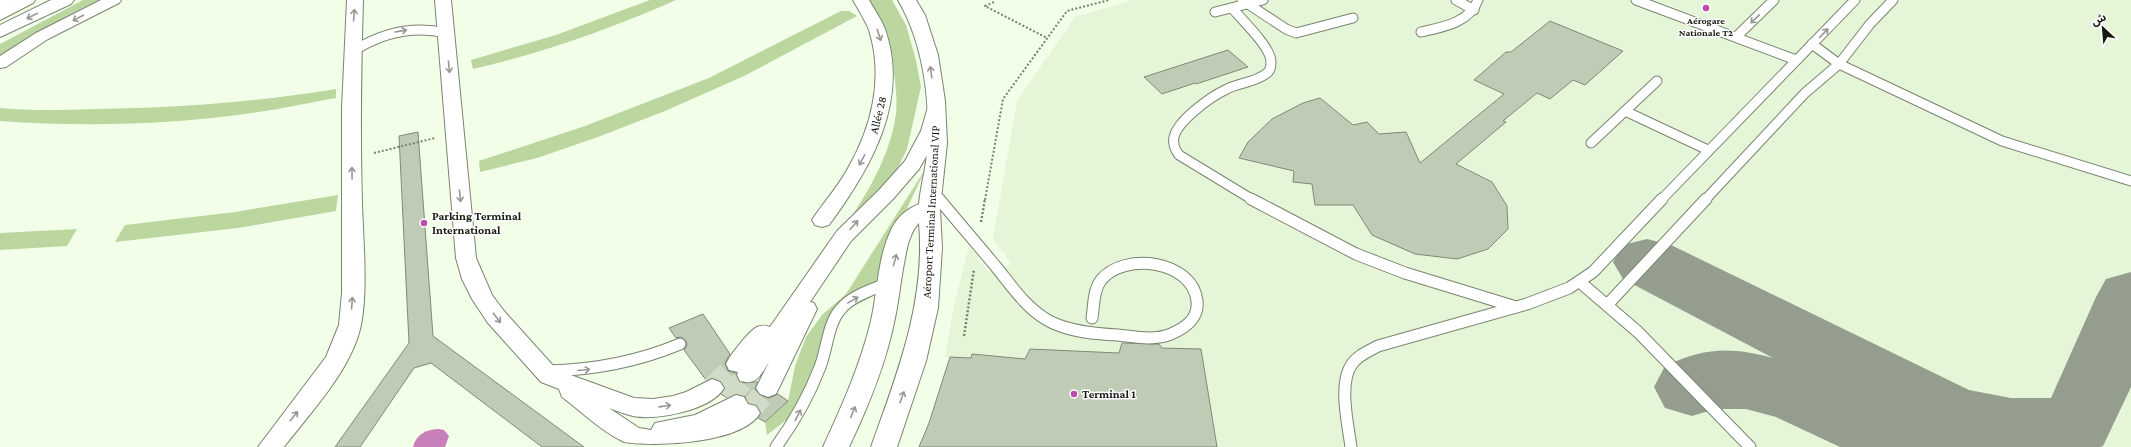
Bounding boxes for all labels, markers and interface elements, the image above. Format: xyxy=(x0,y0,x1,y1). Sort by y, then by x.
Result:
marker: Aérogare Nationale T2 xyxy=(1701,3,1711,13)
north arrow xyxy=(2083,8,2123,48)
one-way arrow xyxy=(351,9,358,22)
text: ش xyxy=(2089,10,2108,29)
one-way arrow xyxy=(26,13,38,20)
one-way arrow xyxy=(72,14,84,22)
one-way arrow xyxy=(1750,14,1760,24)
place label: Aérogare Nationale T2 xyxy=(1679,15,1733,38)
one-way arrow xyxy=(394,26,407,34)
one-way arrow xyxy=(875,28,883,40)
one-way arrow xyxy=(1819,28,1828,38)
one-way arrow xyxy=(445,60,453,73)
one-way arrow xyxy=(927,66,935,79)
street label: Allée 28 xyxy=(867,95,889,135)
street label: Aéroport Terminal International VIP xyxy=(919,125,943,299)
one-way arrow xyxy=(858,154,865,166)
one-way arrow xyxy=(348,167,356,180)
one-way arrow xyxy=(457,189,464,202)
place label: Parking Terminal International xyxy=(432,209,522,237)
marker: Parking Terminal International xyxy=(419,218,429,228)
one-way arrow xyxy=(850,220,859,230)
one-way arrow xyxy=(891,254,899,267)
one-way arrow xyxy=(847,295,859,303)
one-way arrow xyxy=(349,297,356,310)
one-way arrow xyxy=(493,313,501,324)
one-way arrow xyxy=(577,366,590,374)
place label: Terminal 1 xyxy=(1082,387,1136,401)
marker: Terminal 1 xyxy=(1069,389,1079,399)
one-way arrow xyxy=(899,391,906,404)
one-way arrow xyxy=(658,402,671,410)
one-way arrow xyxy=(849,406,857,418)
one-way arrow xyxy=(795,409,802,421)
one-way arrow xyxy=(290,411,299,422)

